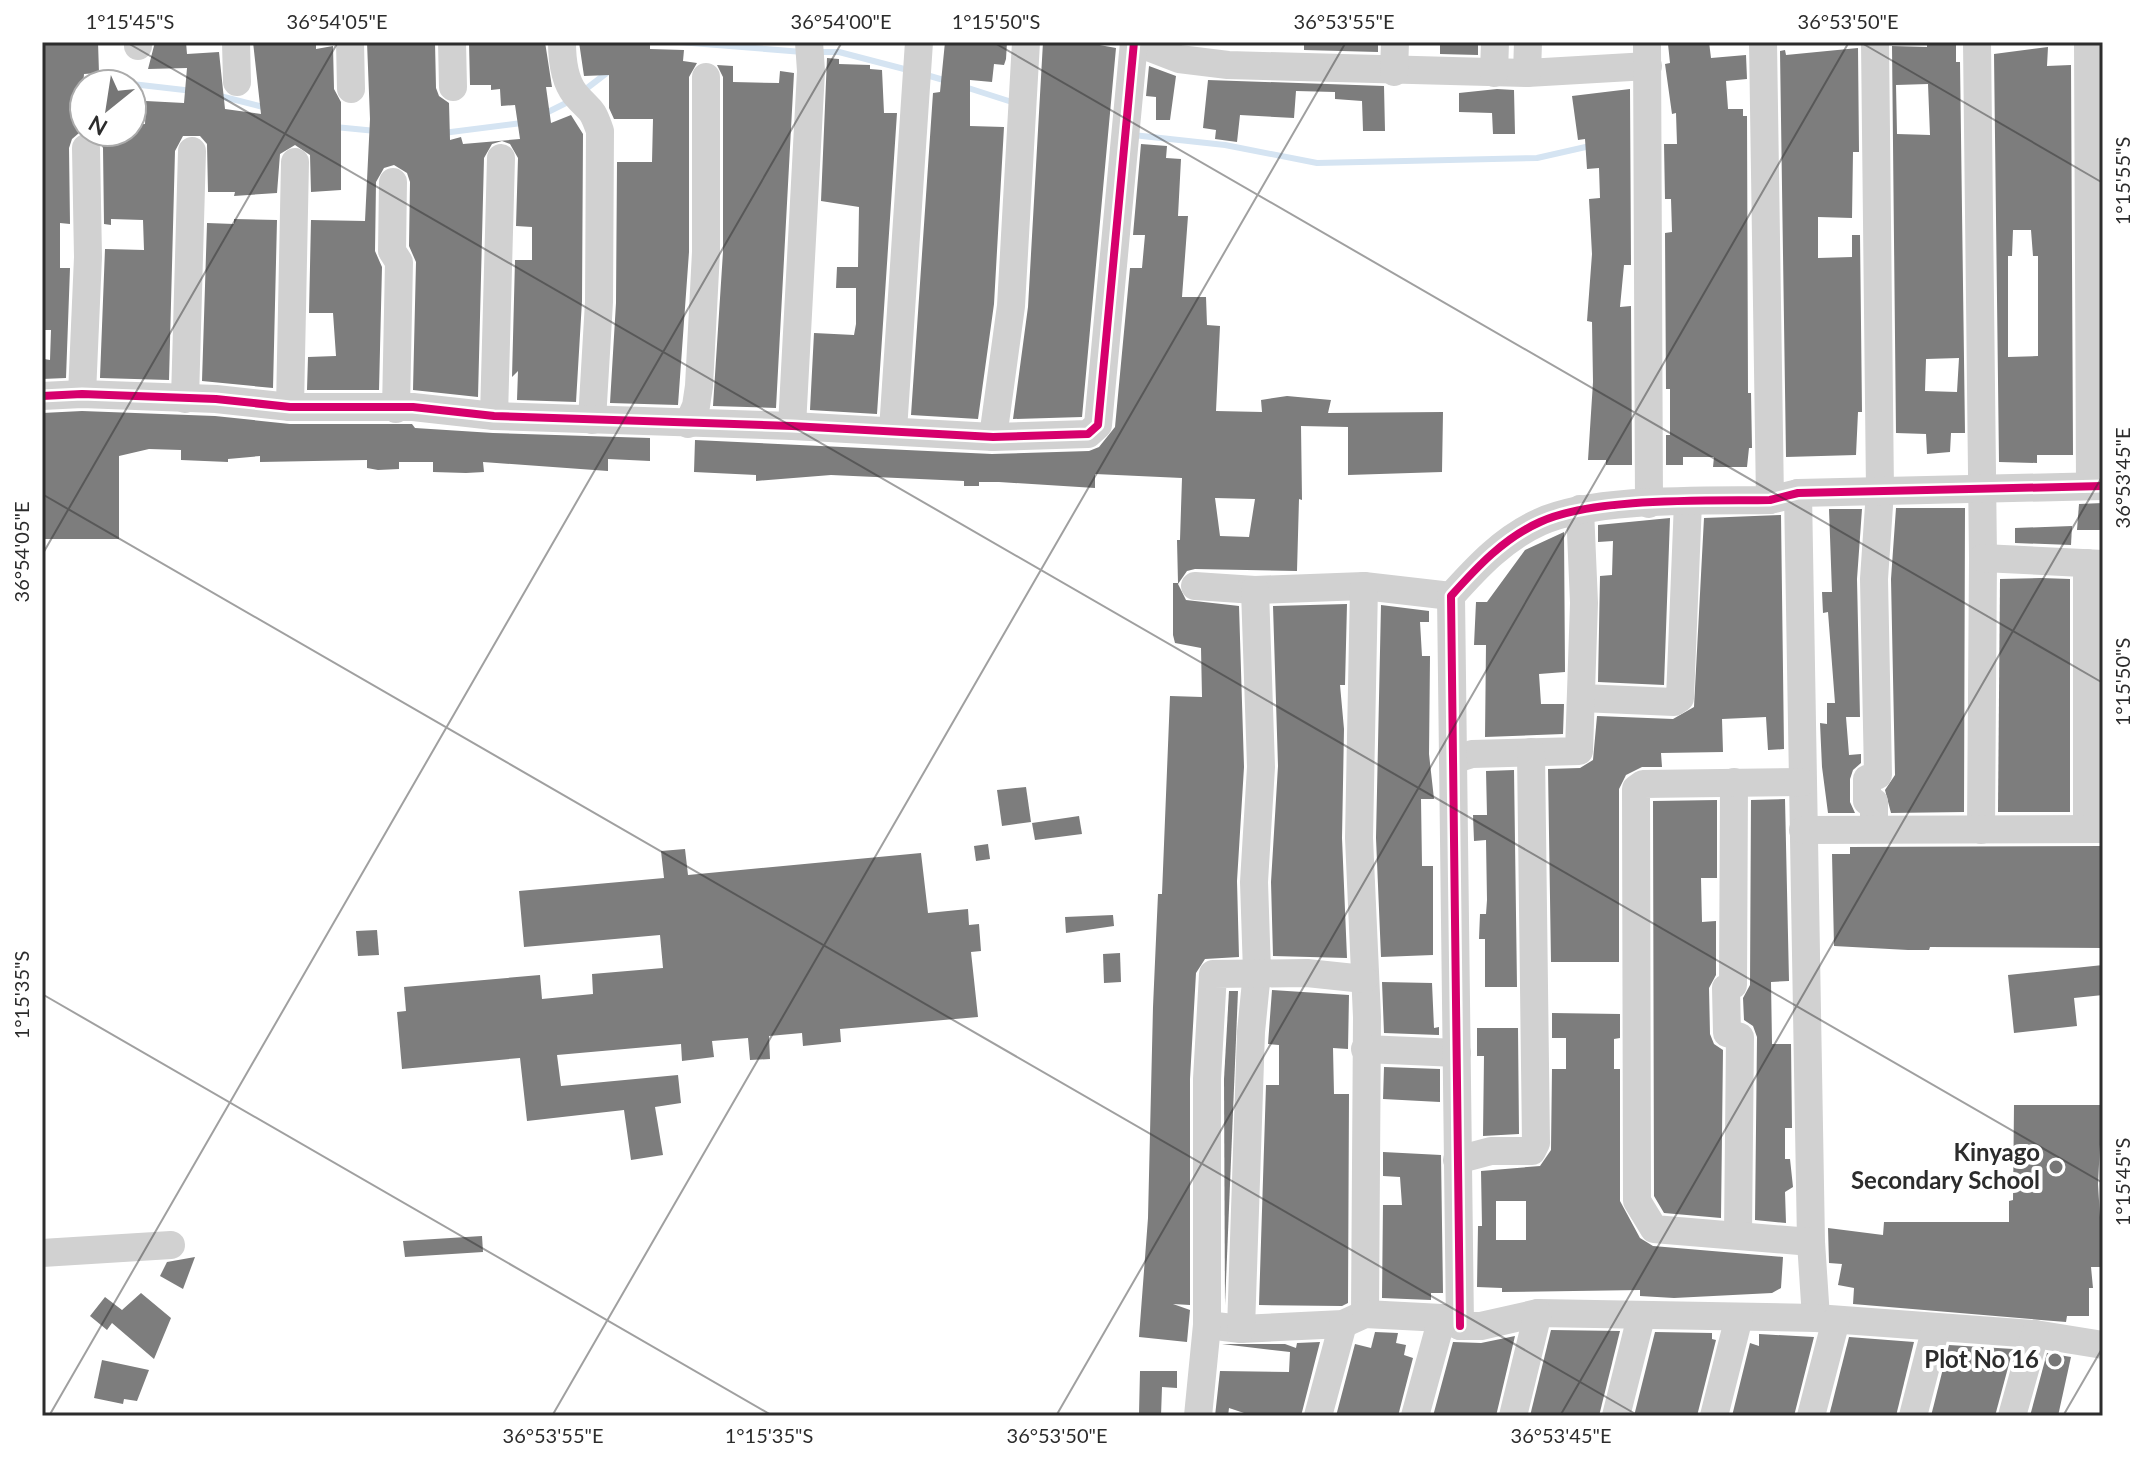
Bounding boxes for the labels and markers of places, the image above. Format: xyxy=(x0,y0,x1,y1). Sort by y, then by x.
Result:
place label: Kinyago Secondary School xyxy=(1851,1137,2040,1194)
marker: Kinyago Secondary School xyxy=(2047,1158,2065,1176)
place label: Plot No 16 xyxy=(1924,1344,2039,1373)
marker: Plot No 16 xyxy=(2046,1351,2064,1369)

